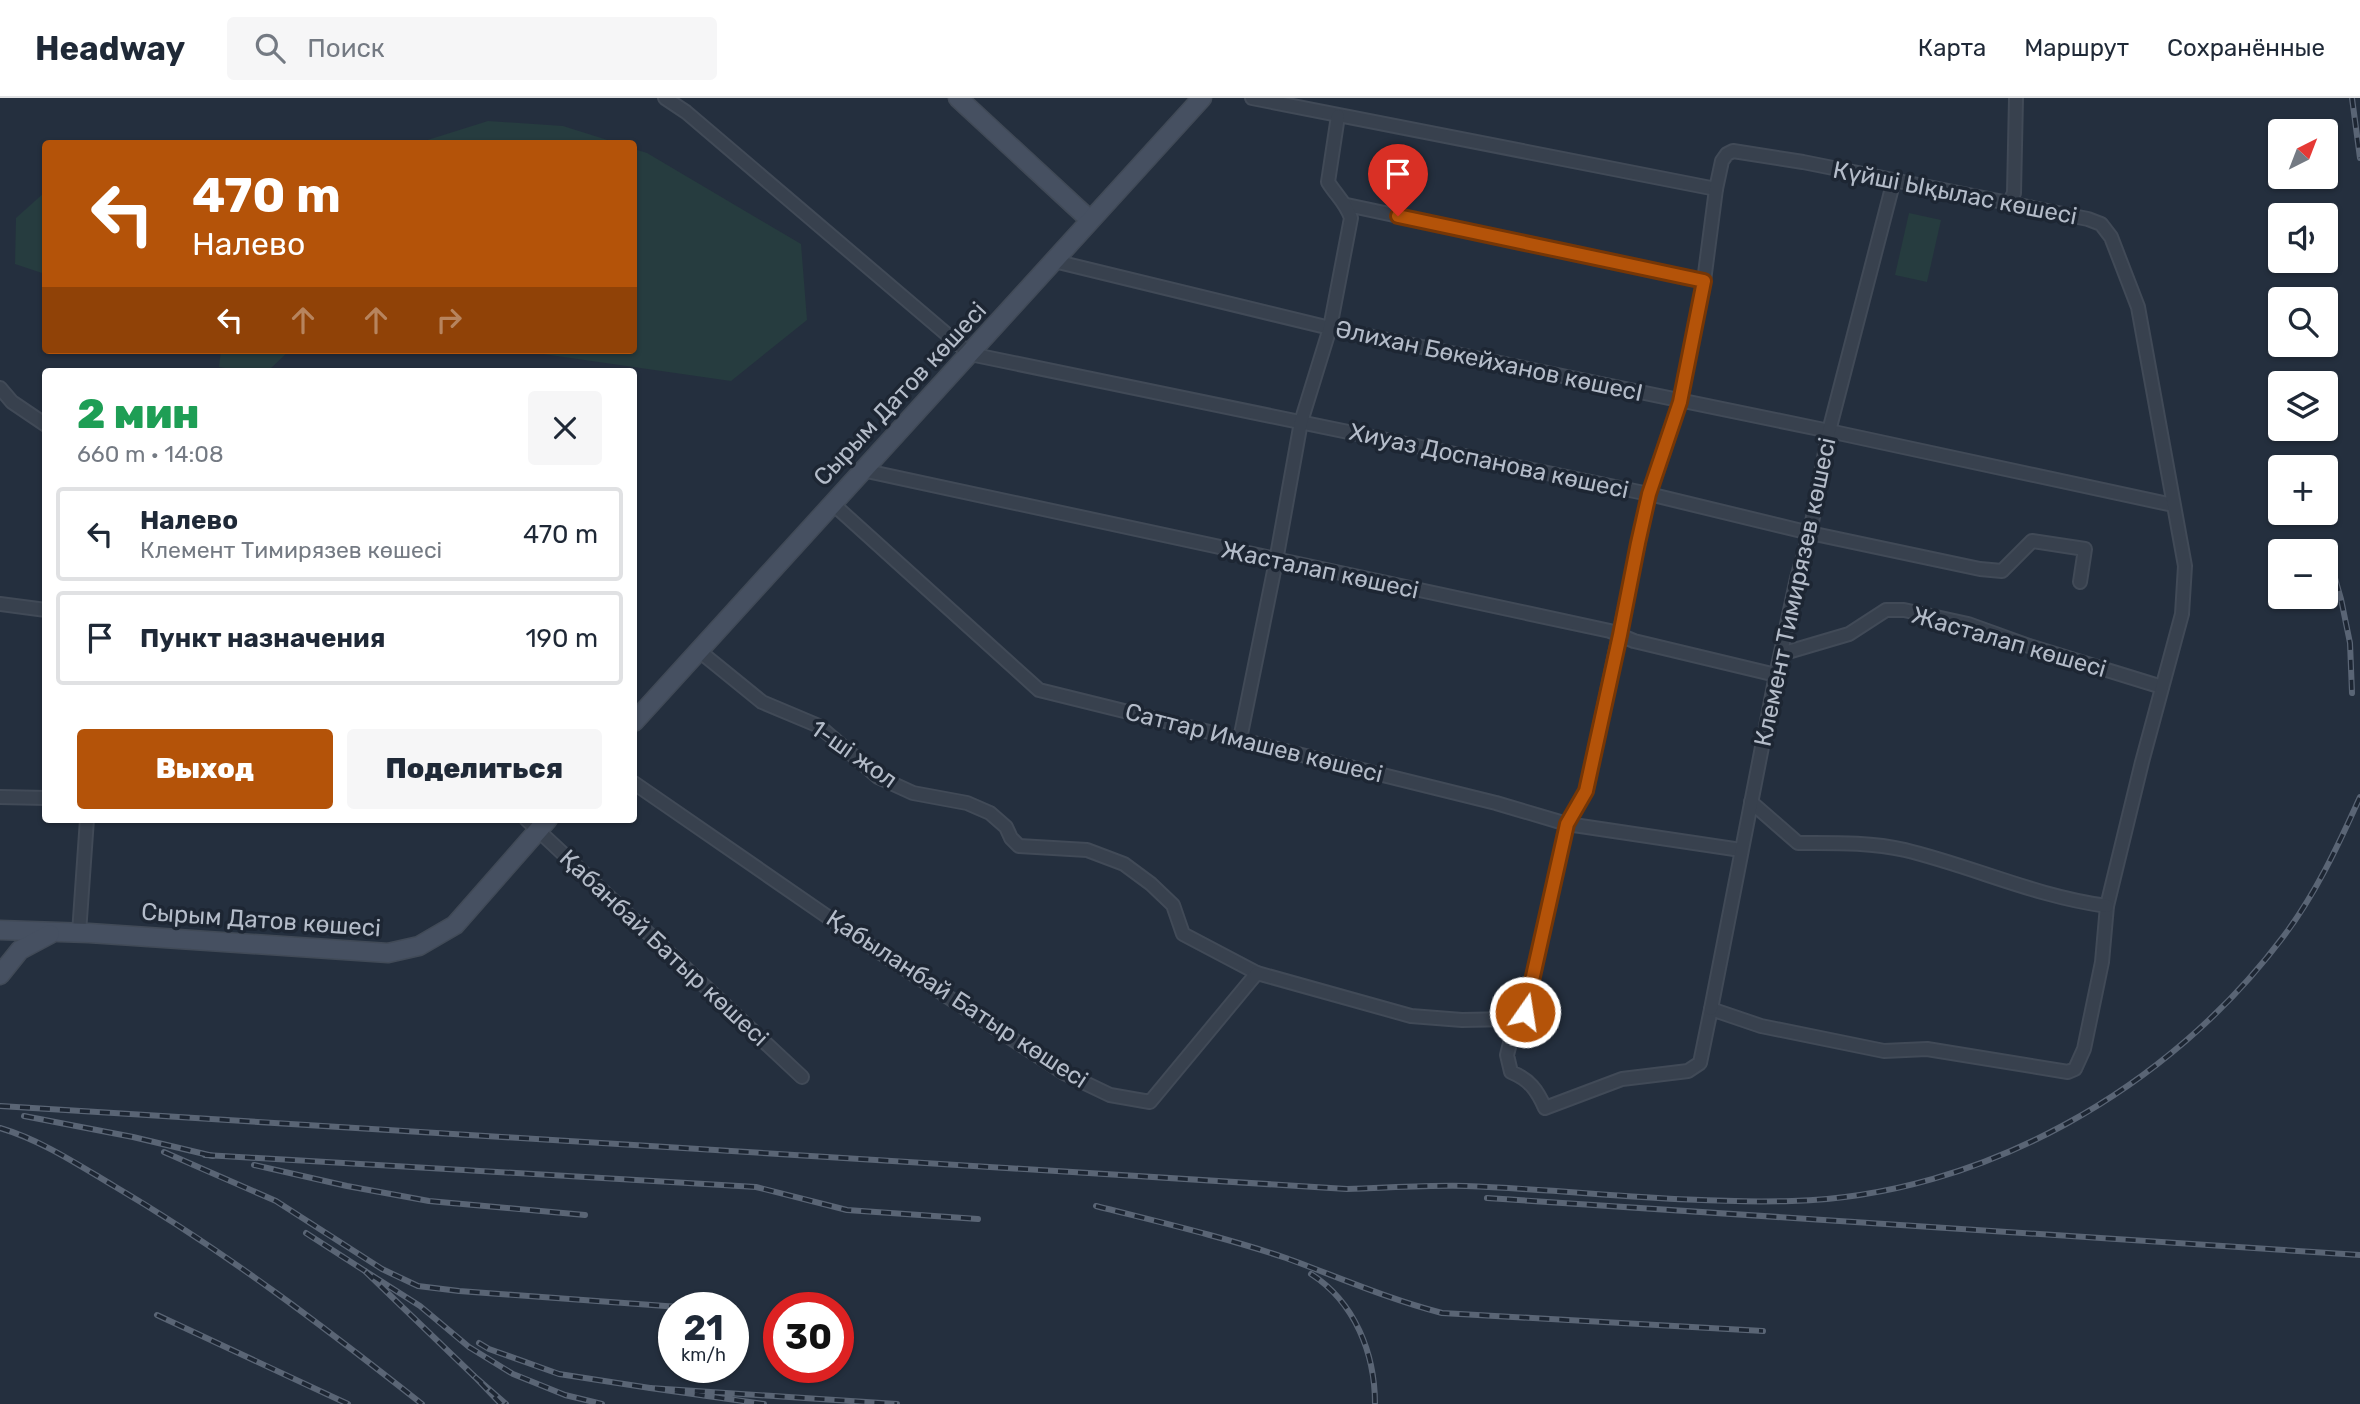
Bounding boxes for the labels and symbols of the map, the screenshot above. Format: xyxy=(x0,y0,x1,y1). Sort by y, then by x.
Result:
north arrow xyxy=(2268,119,2338,189)
pin xyxy=(1368,144,1428,216)
street label: Күйші Ықылас көшесі xyxy=(1831,156,2079,230)
street label: Сырым Датов көшесі xyxy=(808,297,992,491)
street label: Әлихан Бөкейханов көшесI xyxy=(1333,315,1645,407)
street label: Хиуаз Доспанова көшесі xyxy=(1347,418,1631,504)
street label: Клемент Тимирязев көшесі xyxy=(1749,435,1841,749)
street label: Жасталап көшесі xyxy=(1219,535,1421,605)
street label: Жасталап көшесі xyxy=(1908,601,2110,683)
street label: Саттар Имашев көшесі xyxy=(1122,697,1386,789)
street label: 1-ші жол xyxy=(805,714,903,794)
street label: Қабанбай Батыр көшесі xyxy=(554,844,774,1052)
street label: Сырым Датов көшесі xyxy=(140,898,382,942)
street label: Қабыланбай Батыр көшесі xyxy=(821,904,1093,1094)
position arrow xyxy=(1488,975,1562,1049)
speed limit sign: 30 xyxy=(763,1292,854,1383)

